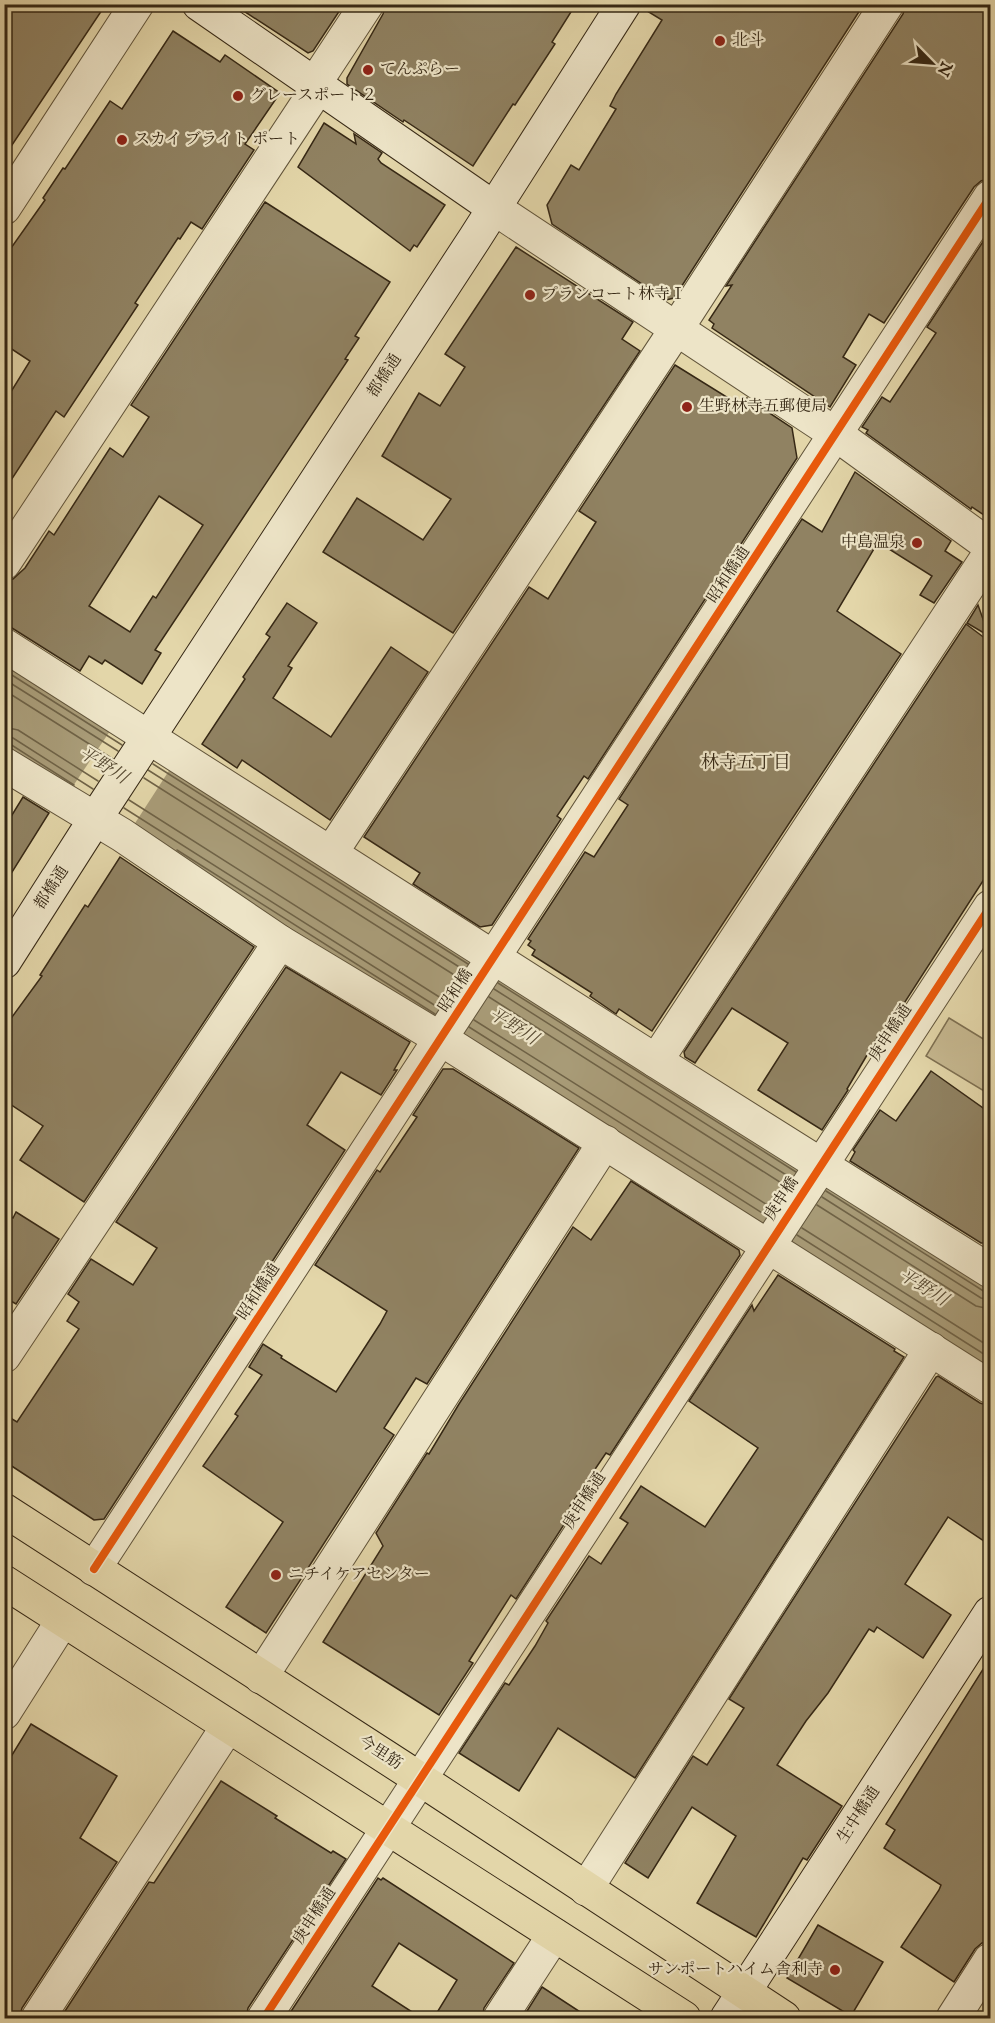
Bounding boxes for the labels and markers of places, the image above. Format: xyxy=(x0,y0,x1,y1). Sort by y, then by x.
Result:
place label: 北斗 xyxy=(732,31,764,51)
marker: 北斗 xyxy=(713,34,727,48)
place label: てんぷらー xyxy=(380,60,460,80)
marker: てんぷらー xyxy=(361,63,375,77)
place label: グレースポート２ xyxy=(250,86,377,106)
marker: グレースポート２ xyxy=(231,89,245,103)
place label: スカイ ブライト ポート xyxy=(134,130,300,150)
marker: スカイ ブライト ポート xyxy=(115,133,129,147)
place label: プランコート林寺Ⅰ xyxy=(542,285,686,305)
marker: プランコート林寺Ⅰ xyxy=(523,288,537,302)
place label: 生野林寺五郵便局 xyxy=(699,397,827,417)
marker: 生野林寺五郵便局 xyxy=(680,400,694,414)
place label: 中島温泉 xyxy=(841,533,905,553)
marker: 中島温泉 xyxy=(910,536,924,550)
place label: ニチイケアセンター xyxy=(288,1565,430,1585)
marker: ニチイケアセンター xyxy=(269,1568,283,1582)
place label: サンポートハイム舎利寺 xyxy=(648,1960,823,1980)
marker: サンポートハイム舎利寺 xyxy=(828,1963,842,1977)

